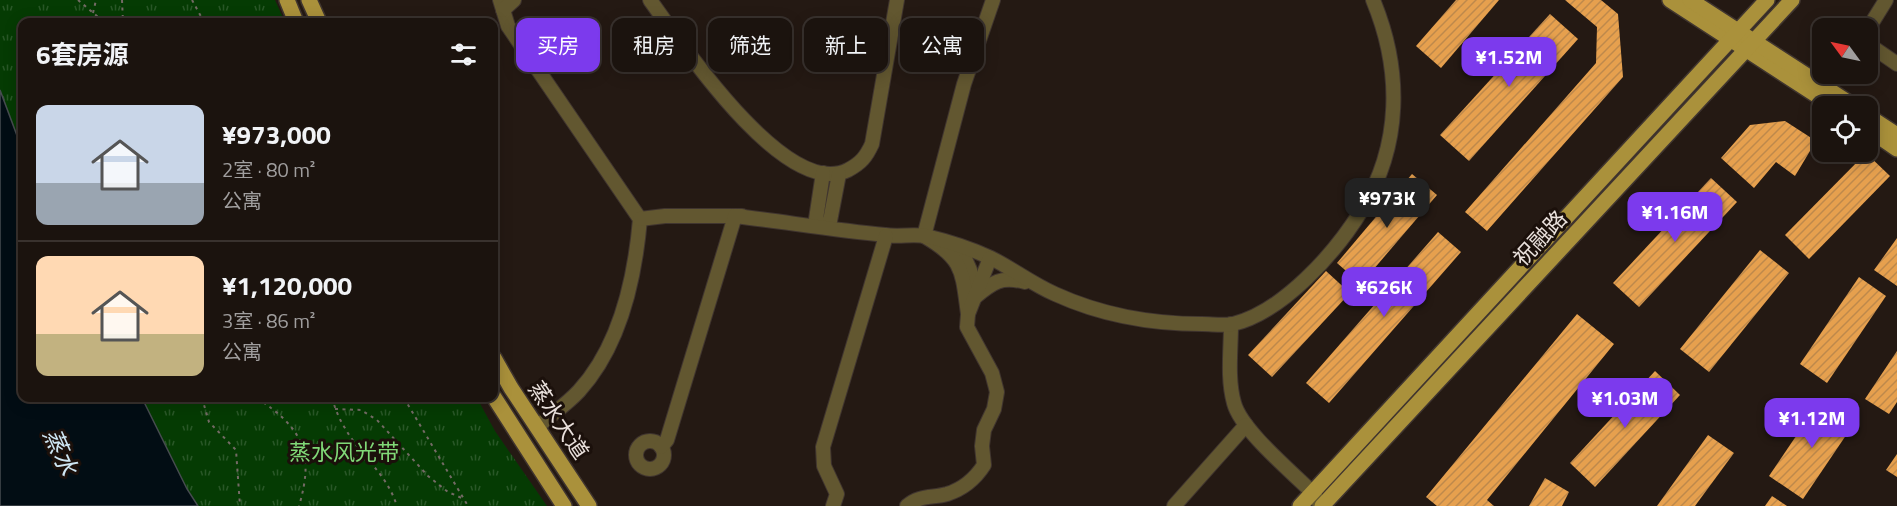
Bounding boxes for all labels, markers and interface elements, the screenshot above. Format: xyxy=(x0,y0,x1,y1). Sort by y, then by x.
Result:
chip: 买房 xyxy=(516,18,600,72)
chip: 租房 xyxy=(612,18,696,72)
chip: 筛选 xyxy=(708,18,792,72)
chip: 新上 xyxy=(804,18,888,72)
chip: 公寓 xyxy=(900,18,984,72)
north arrow xyxy=(1812,18,1878,84)
map controls xyxy=(1812,18,1878,162)
text: 6套房源 xyxy=(36,35,129,74)
pin: ¥1.52M xyxy=(1460,37,1558,88)
icon: filters xyxy=(447,38,480,71)
text: ¥1.52M xyxy=(1475,41,1543,72)
button: locate xyxy=(1812,96,1878,162)
text: ¥973,000 xyxy=(222,115,331,154)
icon: home xyxy=(84,129,156,201)
text: 2室 · 80 m² xyxy=(222,154,315,185)
pin: ¥973K xyxy=(1345,178,1429,229)
text: ¥973K xyxy=(1359,182,1415,213)
text: 公寓 xyxy=(222,185,262,216)
pin: ¥1.16M xyxy=(1626,192,1724,243)
text: ¥1.16M xyxy=(1641,196,1709,227)
street label: 祝融路 xyxy=(1505,202,1575,274)
text: ¥1,120,000 xyxy=(222,266,352,305)
pin: ¥626K xyxy=(1342,267,1426,318)
text: ¥626K xyxy=(1356,271,1412,302)
icon: home xyxy=(84,280,156,352)
text: 3室 · 86 m² xyxy=(222,305,315,336)
text: 公寓 xyxy=(222,336,262,367)
street label: 蒸水大道 xyxy=(520,374,598,466)
pin: ¥1.03M xyxy=(1576,378,1674,429)
text: ¥1.03M xyxy=(1591,382,1659,413)
pin: ¥1.12M xyxy=(1763,398,1861,449)
text: ¥1.12M xyxy=(1778,402,1846,433)
water label: 蒸水 xyxy=(35,422,88,482)
park label: 蒸水风光带 xyxy=(289,435,399,469)

